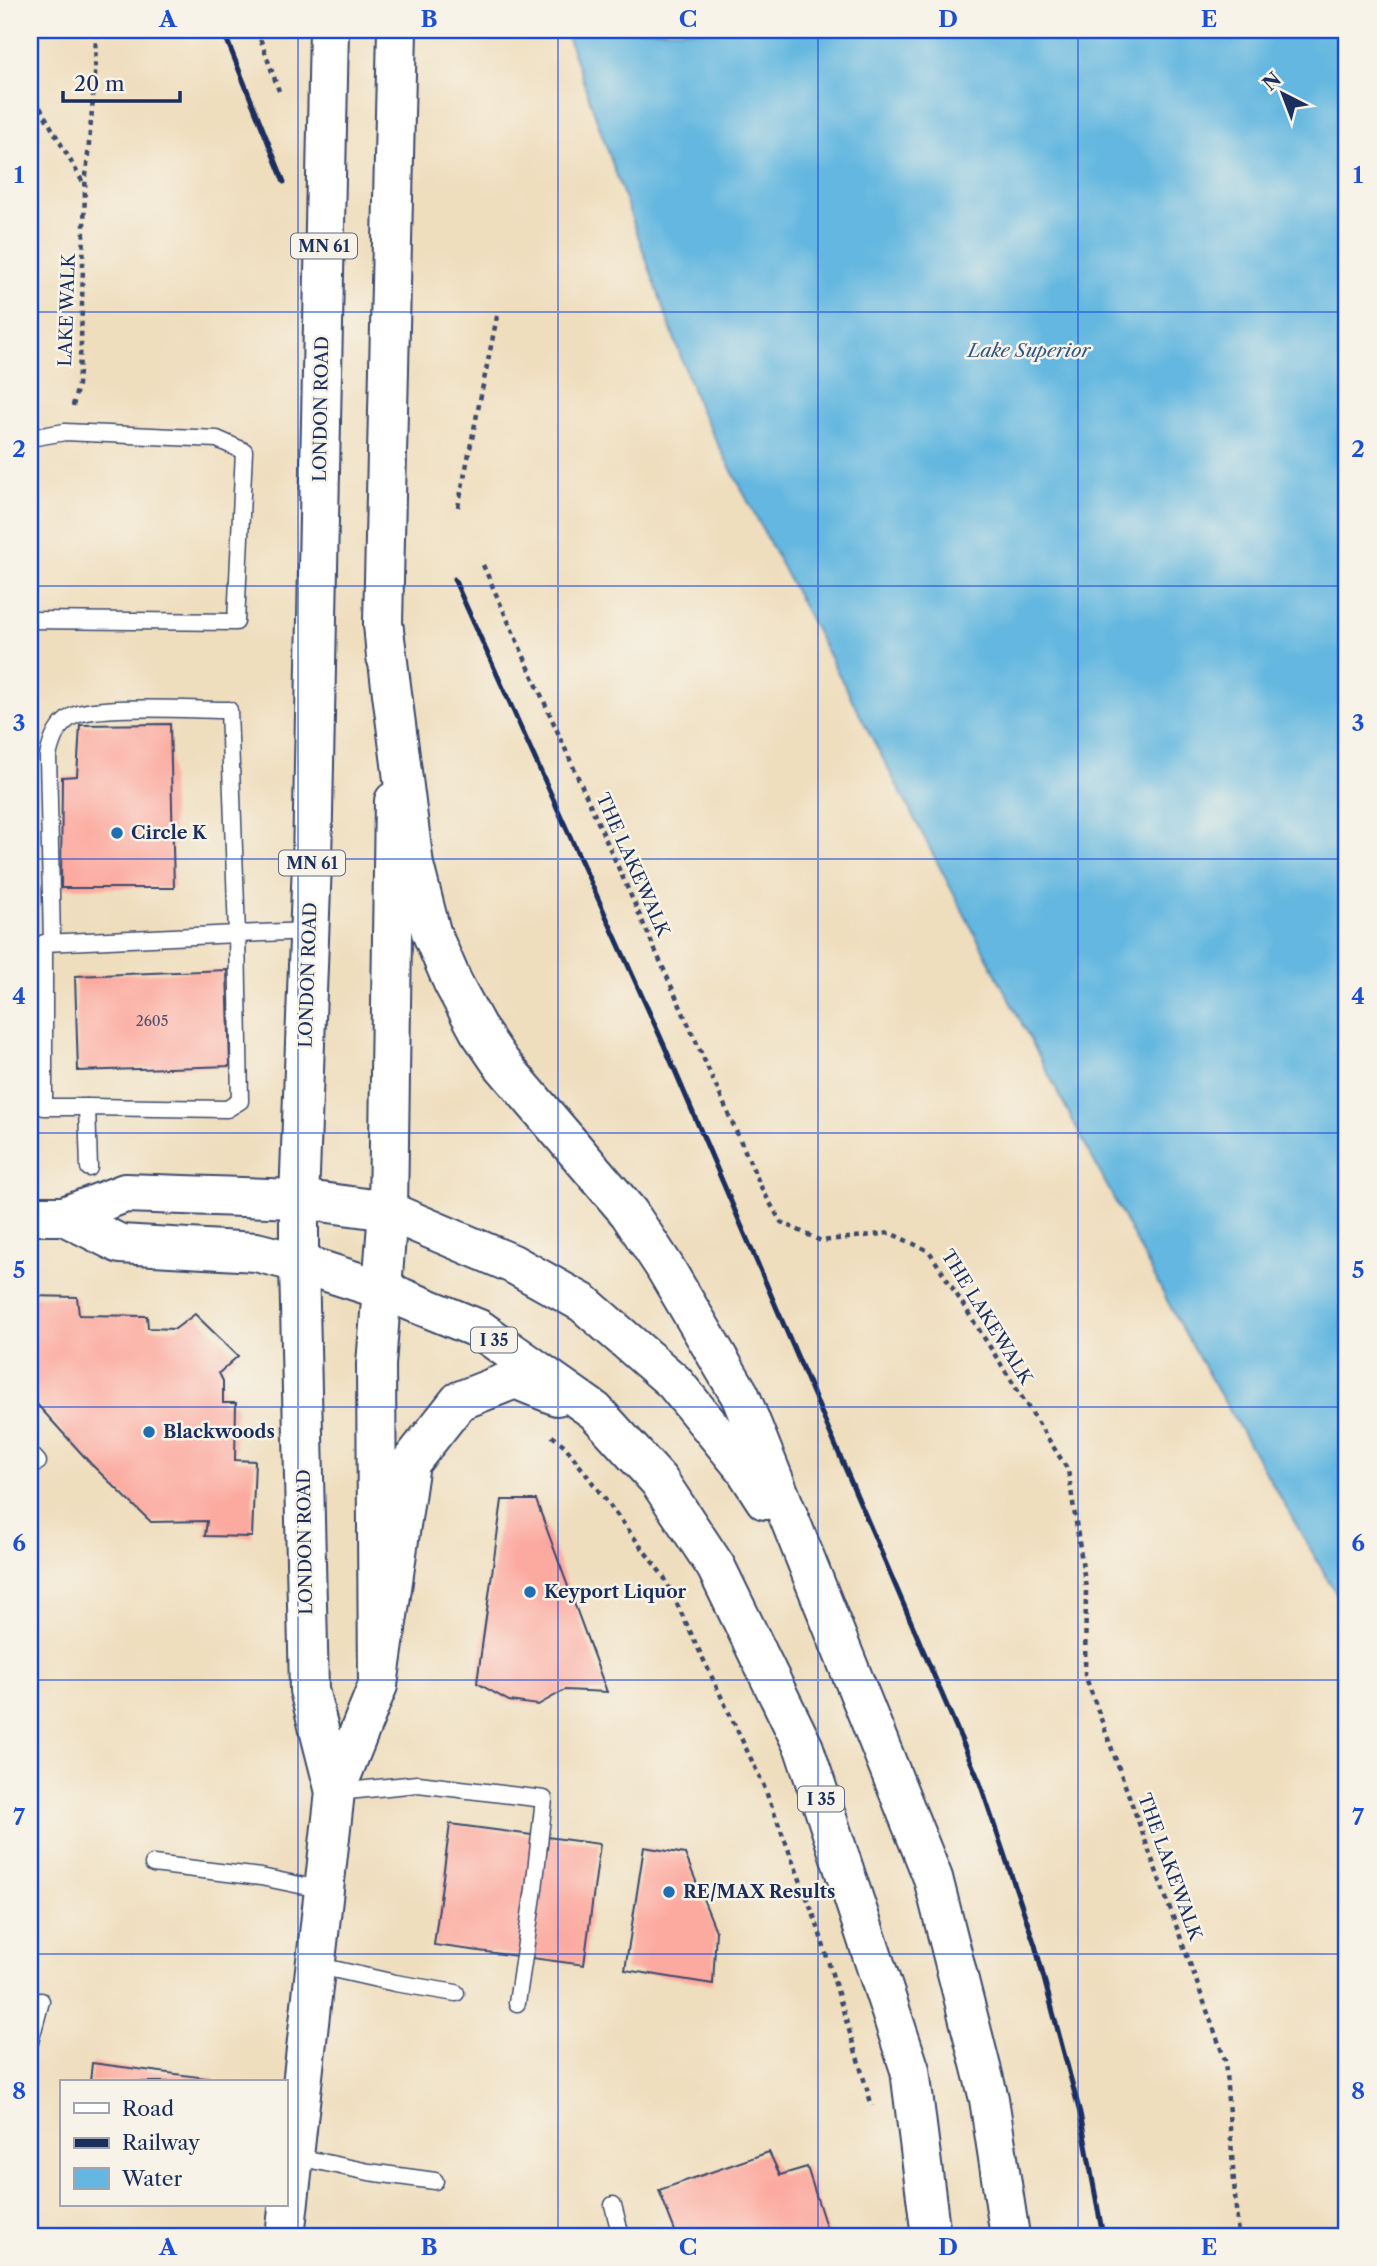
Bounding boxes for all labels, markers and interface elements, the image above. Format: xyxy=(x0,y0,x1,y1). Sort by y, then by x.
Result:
text: A xyxy=(158,5,178,33)
text: B xyxy=(420,5,438,33)
text: C xyxy=(679,5,697,33)
text: D xyxy=(938,5,958,33)
text: E xyxy=(1201,5,1217,33)
scale bar xyxy=(63,60,180,104)
north arrow xyxy=(1248,60,1318,130)
text: N xyxy=(1258,68,1286,96)
text: 20 m xyxy=(74,71,125,96)
text: 1 xyxy=(14,161,25,189)
text: 1 xyxy=(1353,161,1364,189)
road number: MN 61 xyxy=(291,234,357,258)
street label: LAKE WALK xyxy=(54,252,80,367)
street label: LONDON ROAD xyxy=(309,336,333,482)
water label: Lake Superior xyxy=(966,339,1091,362)
text: 2 xyxy=(12,435,26,463)
text: 2 xyxy=(1351,435,1365,463)
text: 3 xyxy=(13,709,26,737)
text: 3 xyxy=(1352,709,1365,737)
street label: THE LAKEWALK xyxy=(591,790,675,941)
place label: Circle K xyxy=(131,822,207,844)
marker: Circle K xyxy=(109,825,125,841)
road number: MN 61 xyxy=(279,850,345,876)
street label: LONDON ROAD xyxy=(294,902,322,1048)
text: 4 xyxy=(12,982,26,1010)
text: 4 xyxy=(1351,982,1365,1010)
house number: 2605 xyxy=(136,1012,168,1030)
street label: THE LAKEWALK xyxy=(937,1245,1038,1389)
text: 5 xyxy=(13,1256,25,1284)
text: 5 xyxy=(1352,1256,1364,1284)
road number: I 35 xyxy=(471,1328,517,1352)
place label: Blackwoods xyxy=(163,1421,275,1443)
marker: Blackwoods xyxy=(141,1424,157,1440)
street label: LONDON ROAD xyxy=(293,1469,317,1615)
text: 6 xyxy=(12,1529,26,1557)
text: 6 xyxy=(1351,1529,1365,1557)
place label: Keyport Liquor xyxy=(544,1581,687,1603)
marker: Keyport Liquor xyxy=(522,1584,538,1600)
road number: I 35 xyxy=(798,1786,844,1812)
street label: THE LAKEWALK xyxy=(1133,1790,1207,1945)
text: 7 xyxy=(13,1803,25,1831)
text: 7 xyxy=(1352,1803,1364,1831)
place label: RE/MAX Results xyxy=(683,1881,835,1903)
marker: RE/MAX Results xyxy=(661,1884,677,1900)
text: 8 xyxy=(12,2077,26,2105)
text: 8 xyxy=(1351,2077,1365,2105)
legend xyxy=(60,2080,287,2206)
text: Road xyxy=(122,2096,174,2121)
text: Railway xyxy=(122,2130,200,2155)
text: Water xyxy=(121,2166,182,2191)
text: A xyxy=(158,2233,178,2261)
text: B xyxy=(420,2233,438,2261)
text: C xyxy=(679,2233,697,2261)
text: D xyxy=(938,2233,958,2261)
text: E xyxy=(1201,2233,1217,2261)

